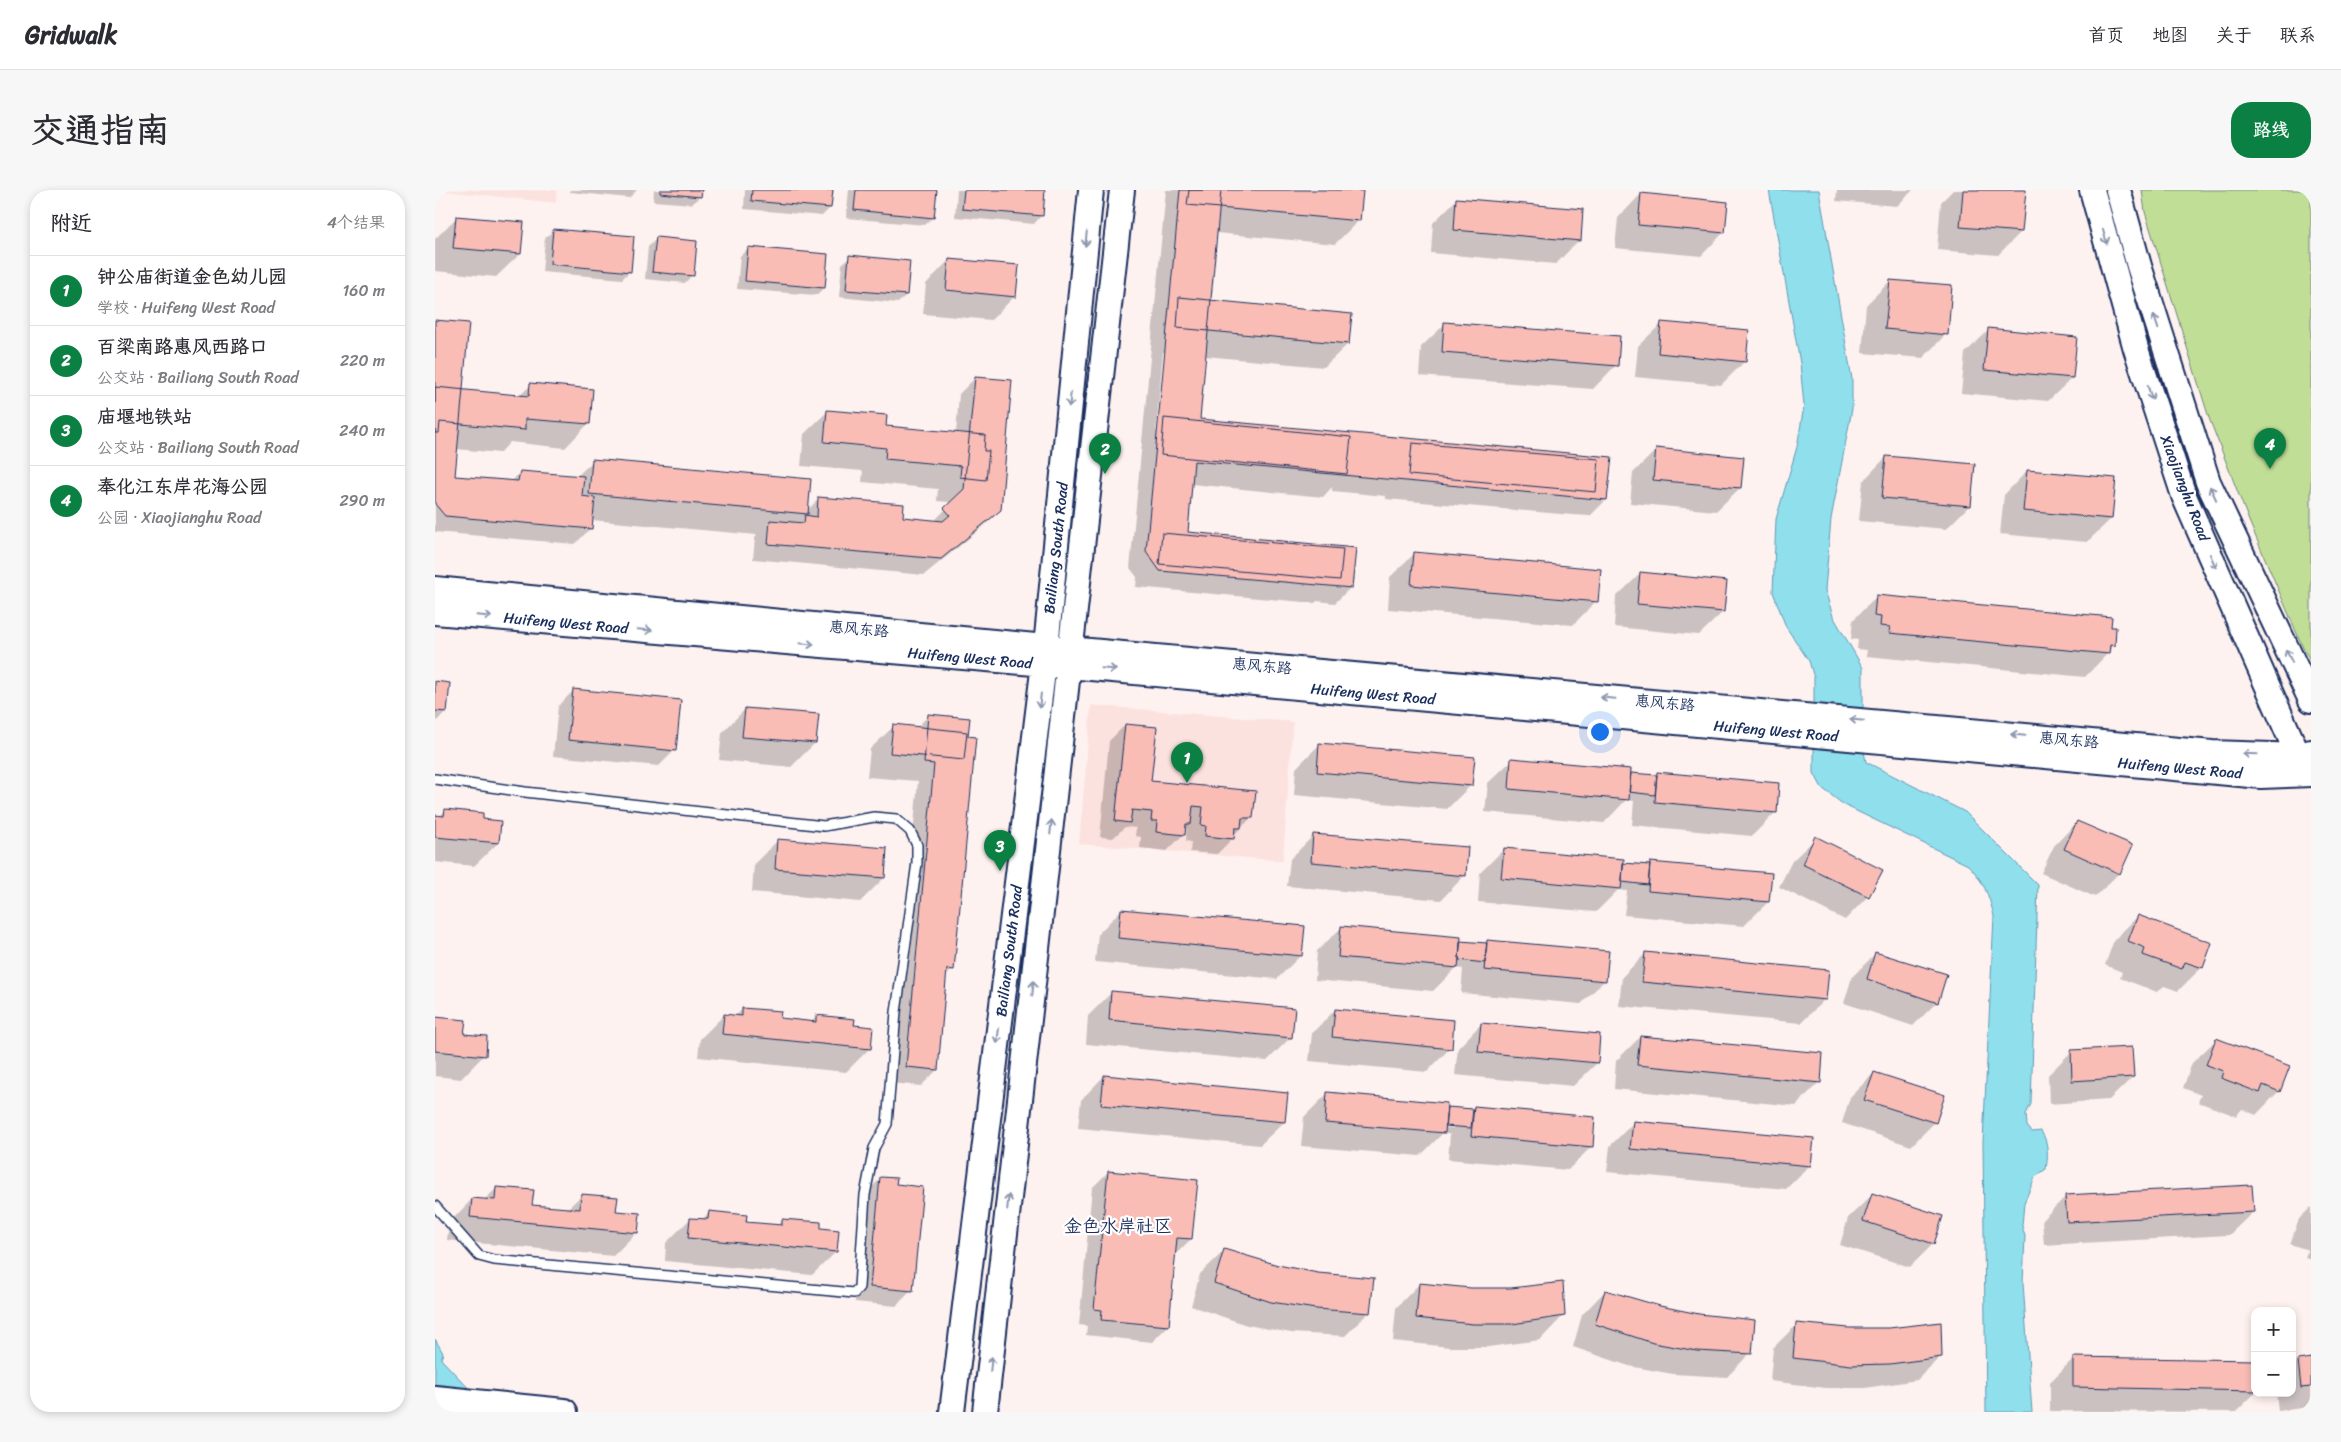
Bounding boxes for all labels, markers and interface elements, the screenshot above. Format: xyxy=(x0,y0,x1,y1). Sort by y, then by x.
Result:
text: Gridwalk xyxy=(25,14,117,56)
text: 首页 xyxy=(2088,19,2124,51)
text: 地图 xyxy=(2152,19,2188,51)
text: 关于 xyxy=(2216,19,2252,51)
text: 联系 xyxy=(2280,19,2316,51)
text: 交通指南 xyxy=(30,99,170,161)
button: 路线 xyxy=(2231,102,2311,158)
text: 附近 xyxy=(50,204,92,242)
text: 4个结果 xyxy=(327,208,385,237)
one-way arrow xyxy=(2100,229,2110,245)
one-way arrow xyxy=(1081,230,1091,246)
text: 钟公庙街道金色幼儿园 xyxy=(97,260,287,293)
text: 1 xyxy=(63,276,69,305)
text: 160 m xyxy=(342,276,385,305)
text: 学校 · Huifeng West Road xyxy=(97,293,275,322)
one-way arrow xyxy=(2151,315,2161,331)
text: 百梁南路惠风西路口 xyxy=(97,330,268,363)
text: 2 xyxy=(61,346,71,375)
text: 220 m xyxy=(340,346,385,375)
text: 公交站 · Bailiang South Road xyxy=(97,363,299,392)
one-way arrow xyxy=(2146,385,2156,401)
one-way arrow xyxy=(1065,392,1075,408)
text: 庙堰地铁站 xyxy=(97,400,192,433)
text: 3 xyxy=(62,416,70,445)
text: 240 m xyxy=(339,416,385,445)
pin: 4 xyxy=(2254,428,2286,469)
street label: Xiaojianghu Road xyxy=(2152,430,2218,546)
text: 公交站 · Bailiang South Road xyxy=(97,433,299,462)
pin: 2 xyxy=(1089,433,1121,474)
text: 奉化江东岸花海公园 xyxy=(97,470,268,503)
street label: Bailiang South Road xyxy=(1036,480,1076,615)
text: 4 xyxy=(61,486,71,515)
text: 290 m xyxy=(339,486,385,515)
one-way arrow xyxy=(2207,486,2217,501)
text: 公园 · Xiaojianghu Road xyxy=(97,503,261,532)
one-way arrow xyxy=(2209,553,2219,568)
street label: Huifeng West Road xyxy=(503,605,630,641)
one-way arrow xyxy=(475,611,491,621)
street label: 惠风东路 xyxy=(828,613,890,645)
one-way arrow xyxy=(637,625,653,635)
one-way arrow xyxy=(799,639,815,648)
street label: Huifeng West Road xyxy=(907,640,1034,676)
one-way arrow xyxy=(2284,649,2293,664)
street label: 惠风东路 xyxy=(1231,650,1293,682)
one-way arrow xyxy=(1100,664,1116,674)
street label: Huifeng West Road xyxy=(1310,676,1437,712)
street label: 惠风东路 xyxy=(1634,687,1696,719)
one-way arrow xyxy=(1035,693,1045,709)
one-way arrow xyxy=(1600,693,1616,702)
street label: Huifeng West Road xyxy=(1713,713,1840,749)
one-way arrow xyxy=(1849,715,1865,725)
your location xyxy=(1587,719,1613,745)
street label: 惠风东路 xyxy=(2038,724,2100,756)
one-way arrow xyxy=(2011,730,2027,740)
pin: 1 xyxy=(1171,742,1203,783)
one-way arrow xyxy=(2242,749,2258,759)
street label: Huifeng West Road xyxy=(2117,750,2244,786)
one-way arrow xyxy=(1046,819,1056,835)
pin: 3 xyxy=(984,830,1016,871)
street label: Bailiang South Road xyxy=(988,883,1030,1018)
one-way arrow xyxy=(1028,981,1038,997)
one-way arrow xyxy=(993,1028,1003,1044)
one-way arrow xyxy=(1003,1194,1013,1210)
district label: 金色水岸社区 xyxy=(1064,1210,1172,1242)
map controls xyxy=(2251,1307,2296,1397)
button: + xyxy=(2251,1307,2296,1352)
button: − xyxy=(2251,1352,2296,1397)
one-way arrow xyxy=(986,1356,996,1372)

